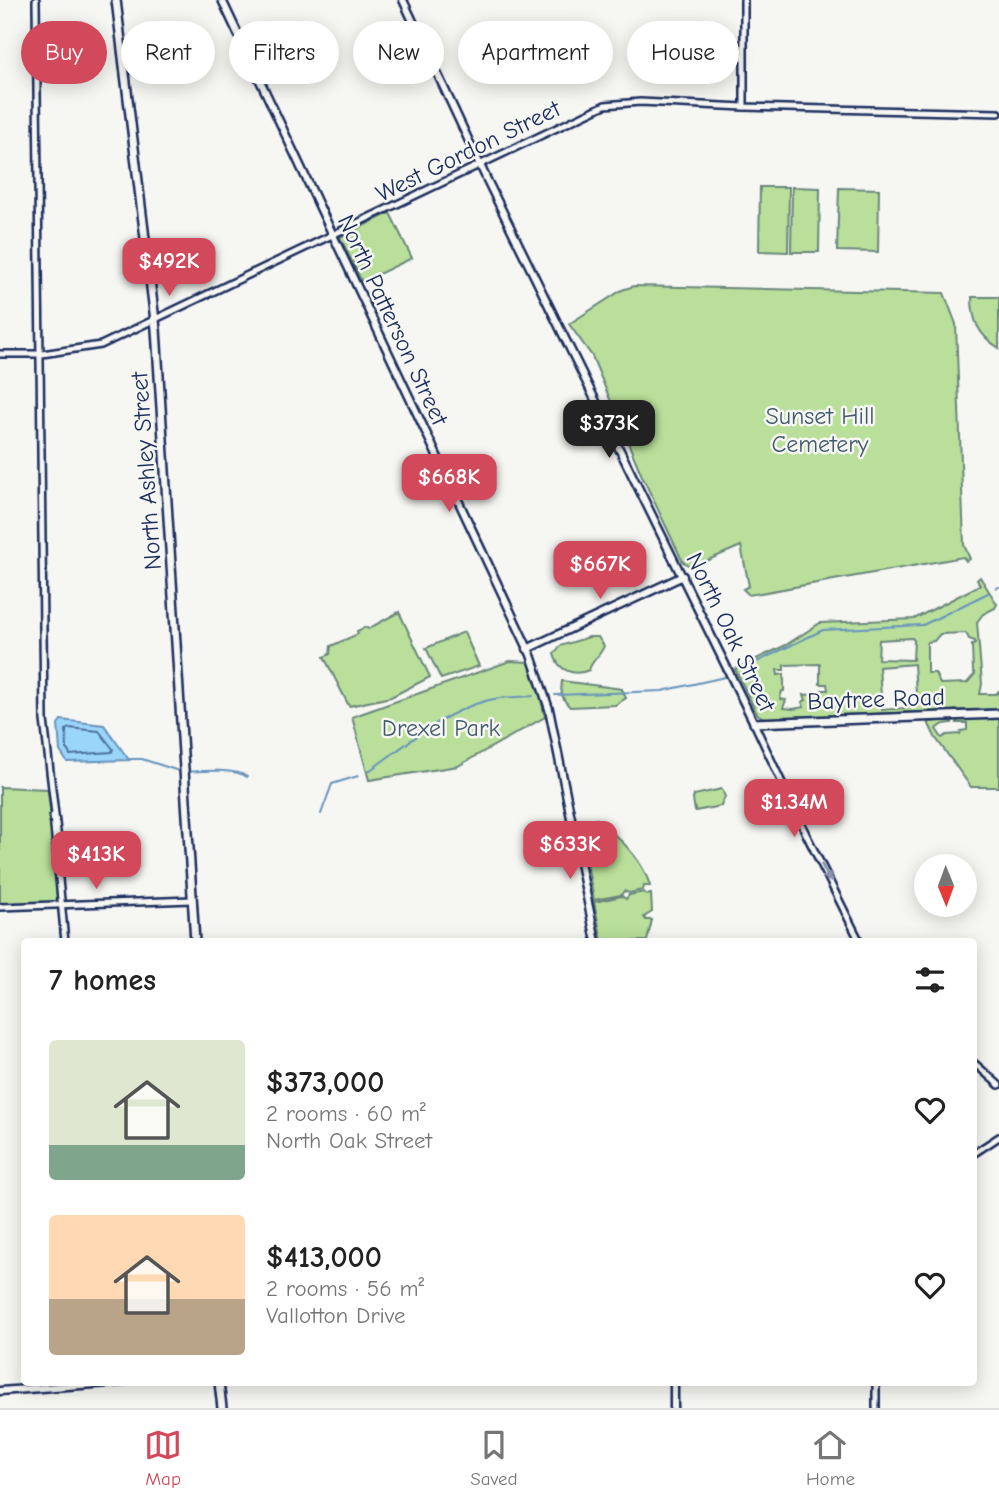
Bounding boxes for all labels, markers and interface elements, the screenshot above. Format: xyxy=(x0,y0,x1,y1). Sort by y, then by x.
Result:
chip: Buy xyxy=(21,21,107,84)
chip: Rent xyxy=(121,21,215,84)
chip: Filters xyxy=(229,21,339,84)
chip: New xyxy=(353,21,444,84)
chip: Apartment xyxy=(458,21,613,84)
chip: House xyxy=(627,21,739,84)
street label: West Gordon Street xyxy=(371,94,566,208)
street label: North Patterson Street xyxy=(332,210,455,431)
pin: $492K xyxy=(120,238,218,298)
text: $492K xyxy=(138,247,200,274)
street label: North Ashley Street xyxy=(125,370,167,571)
pin: $373K xyxy=(560,400,658,460)
park label: Sunset Hill Cemetery xyxy=(766,402,874,458)
text: $373K xyxy=(579,409,639,436)
pin: $668K xyxy=(400,454,498,514)
text: $668K xyxy=(418,463,480,490)
pin: $667K xyxy=(551,542,649,601)
street label: North Oak Street xyxy=(680,548,782,717)
text: $667K xyxy=(569,550,631,577)
street label: Baytree Road xyxy=(807,683,945,715)
park label: Drexel Park xyxy=(382,714,501,742)
pin: $1.34M xyxy=(737,780,851,839)
text: $1.34M xyxy=(760,788,828,815)
pin: $633K xyxy=(521,822,619,881)
text: $633K xyxy=(539,830,601,857)
pin: $413K xyxy=(47,832,145,891)
text: $413K xyxy=(67,840,125,867)
north arrow xyxy=(914,854,976,917)
map controls xyxy=(914,854,977,917)
one-way arrow xyxy=(821,863,832,883)
icon: filters xyxy=(911,961,949,999)
text: 7 homes xyxy=(49,963,156,998)
text: $373,000 xyxy=(266,1065,384,1100)
icon: home xyxy=(105,1068,189,1152)
icon: heart xyxy=(911,1091,949,1129)
text: 2 rooms · 60 m² xyxy=(266,1100,426,1127)
text: North Oak Street xyxy=(266,1127,432,1154)
text: $413,000 xyxy=(266,1240,382,1275)
icon: home xyxy=(105,1243,189,1327)
icon: heart xyxy=(911,1266,949,1304)
text: 2 rooms · 56 m² xyxy=(266,1275,424,1302)
text: Vallotton Drive xyxy=(266,1302,405,1329)
tab: Map xyxy=(144,1426,182,1490)
tab: Saved xyxy=(470,1426,518,1490)
tab: Home xyxy=(806,1426,855,1490)

